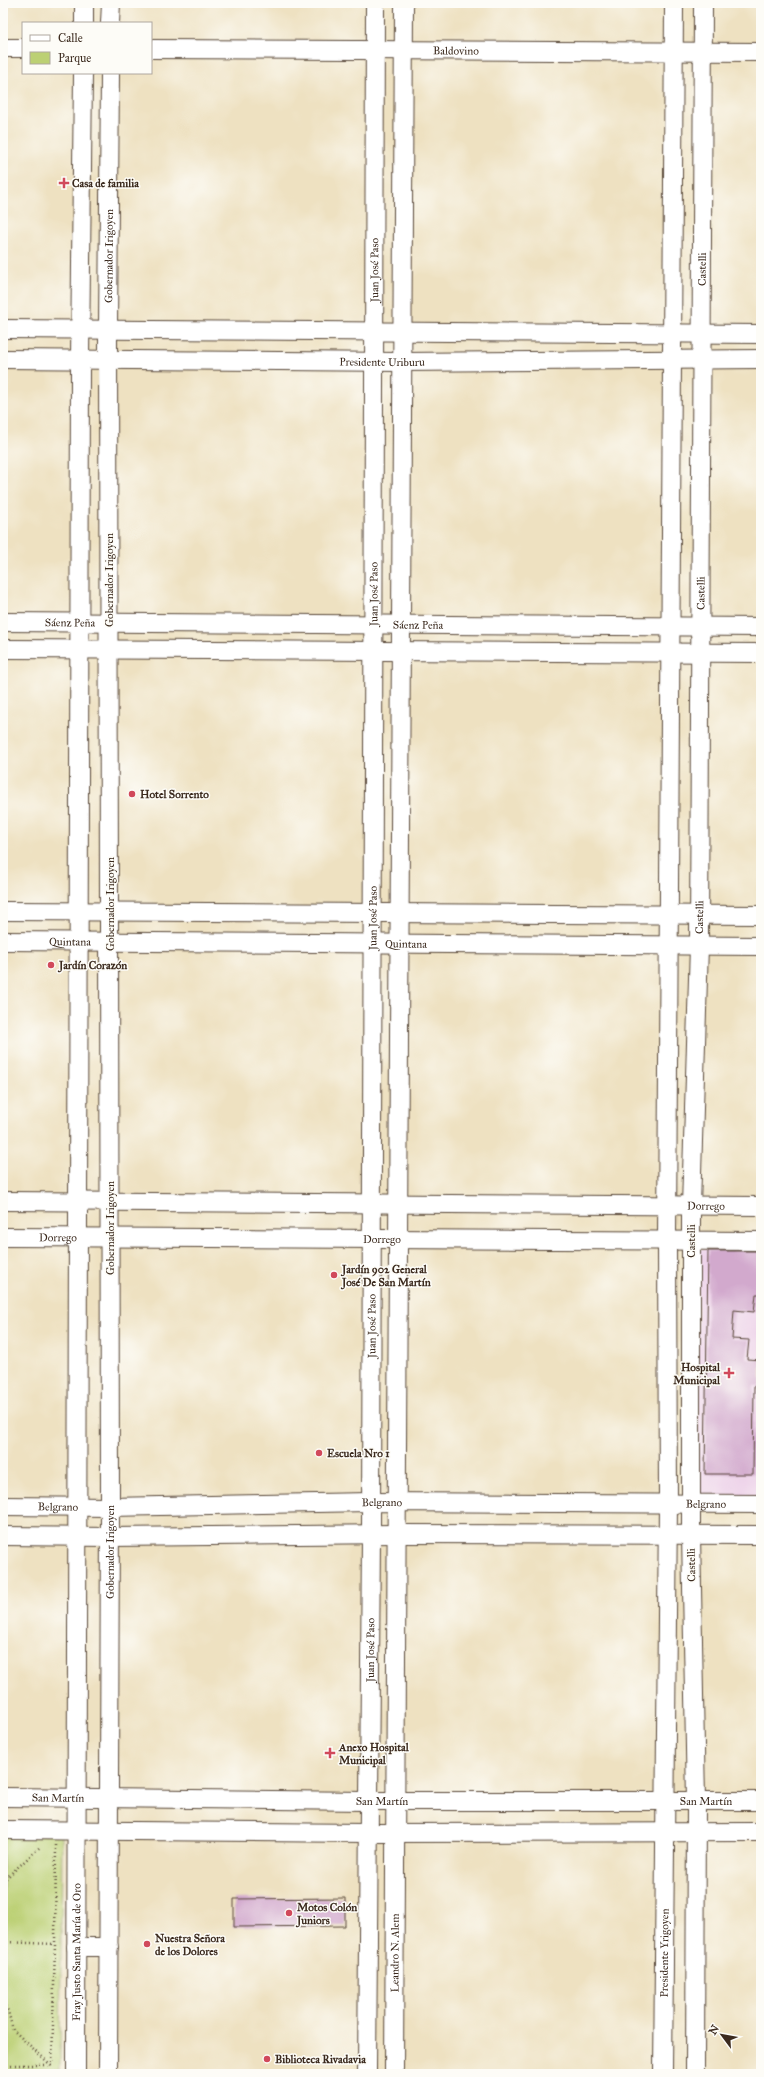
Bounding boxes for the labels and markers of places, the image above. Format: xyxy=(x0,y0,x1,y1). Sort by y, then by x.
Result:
place label: Casa de familia xyxy=(72,177,139,190)
marker: Casa de familia xyxy=(59,178,69,188)
place label: Hotel Sorrento xyxy=(140,788,209,801)
marker: Hotel Sorrento xyxy=(127,789,137,799)
place label: Jardín Corazón xyxy=(57,959,127,973)
marker: Jardín Corazón xyxy=(46,960,56,970)
place label: Jardín 902 General José De San Martín xyxy=(340,1263,431,1290)
marker: Jardín 902 General José De San Martín xyxy=(329,1270,339,1280)
place label: Hospital Municipal xyxy=(673,1361,721,1388)
marker: Hospital Municipal xyxy=(723,1367,735,1379)
place label: Escuela Nro 1 xyxy=(327,1447,390,1460)
marker: Escuela Nro 1 xyxy=(314,1448,324,1458)
place label: Anexo Hospital Municipal xyxy=(338,1741,410,1768)
marker: Anexo Hospital Municipal xyxy=(324,1747,336,1759)
place label: Motos Colón Juniors xyxy=(295,1901,357,1928)
marker: Motos Colón Juniors xyxy=(284,1908,294,1918)
place label: Nuestra Señora de los Dolores xyxy=(155,1932,225,1958)
marker: Nuestra Señora de los Dolores xyxy=(142,1939,152,1949)
place label: Biblioteca Rivadavia xyxy=(275,2053,366,2066)
marker: Biblioteca Rivadavia xyxy=(262,2054,272,2064)

